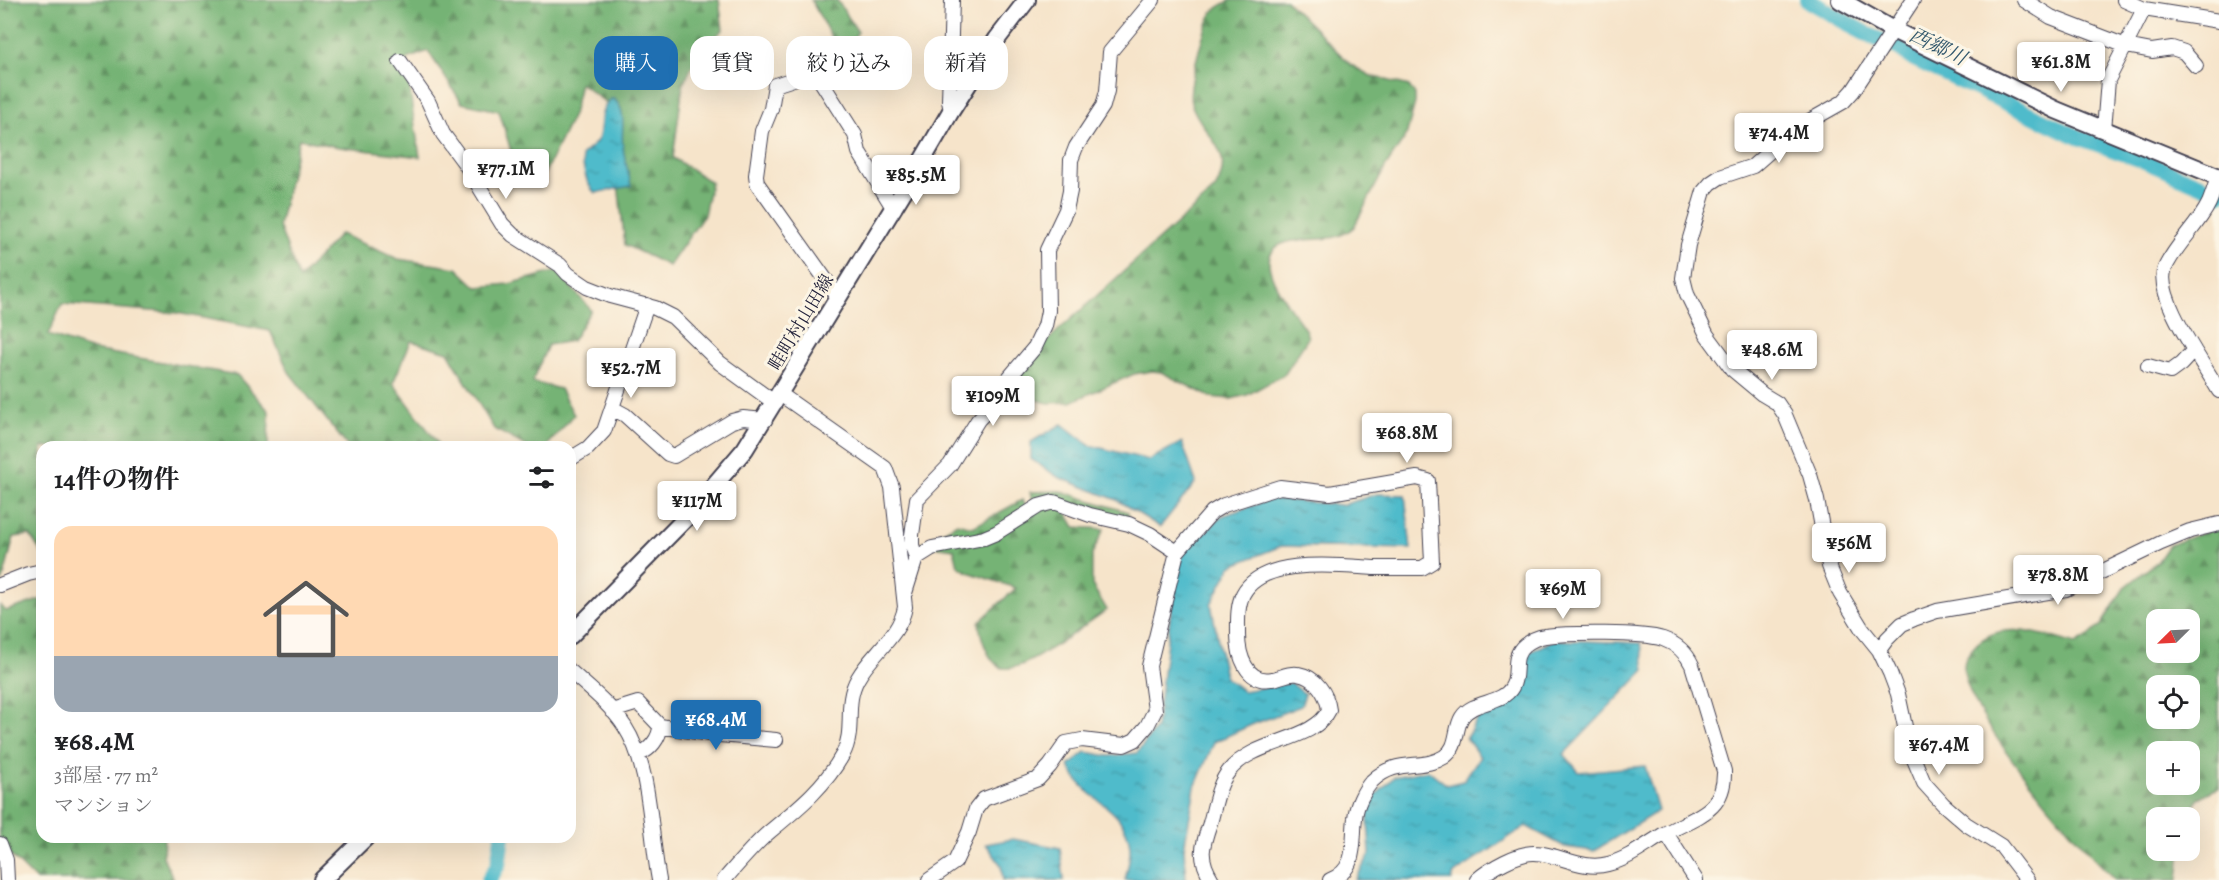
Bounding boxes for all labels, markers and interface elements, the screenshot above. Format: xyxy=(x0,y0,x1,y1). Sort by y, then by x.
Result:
water label: 西郷川 xyxy=(1905,21,1972,73)
chip: 購入 xyxy=(594,36,678,90)
chip: 賃貸 xyxy=(690,36,774,90)
chip: 絞り込み xyxy=(786,36,912,90)
chip: 新着 xyxy=(924,36,1008,90)
pin: ¥61.8M xyxy=(2012,42,2110,93)
text: ¥61.8M xyxy=(2031,48,2091,75)
pin: ¥74.4M xyxy=(1730,113,1828,164)
text: ¥74.4M xyxy=(1748,119,1810,146)
pin: ¥77.1M xyxy=(457,149,555,200)
text: ¥77.1M xyxy=(477,155,535,182)
pin: ¥85.5M xyxy=(867,155,965,206)
text: ¥85.5M xyxy=(886,161,946,188)
street label: 畦町村山田線 xyxy=(763,270,839,374)
pin: ¥48.6M xyxy=(1723,330,1821,381)
text: ¥48.6M xyxy=(1741,336,1803,363)
pin: ¥52.7M xyxy=(582,348,680,399)
text: ¥52.7M xyxy=(601,354,661,381)
pin: ¥109M xyxy=(951,376,1035,427)
text: ¥109M xyxy=(966,382,1020,409)
pin: ¥68.8M xyxy=(1358,413,1456,464)
text: ¥68.8M xyxy=(1376,419,1438,446)
icon: filters xyxy=(525,461,558,494)
text: 14件の物件 xyxy=(54,462,180,497)
pin: ¥117M xyxy=(655,481,739,532)
text: ¥117M xyxy=(671,487,723,514)
pin: ¥56M xyxy=(1813,523,1885,574)
text: ¥56M xyxy=(1826,529,1872,556)
pin: ¥78.8M xyxy=(2009,555,2107,606)
text: ¥78.8M xyxy=(2027,561,2089,588)
icon: home xyxy=(252,565,360,673)
pin: ¥69M xyxy=(1527,569,1599,620)
text: ¥69M xyxy=(1540,575,1586,602)
north arrow xyxy=(2146,609,2200,663)
map controls xyxy=(2146,609,2200,861)
button: locate xyxy=(2146,675,2200,729)
pin: ¥68.4M xyxy=(667,700,765,751)
text: ¥68.4M xyxy=(685,706,747,733)
text: ¥68.4M xyxy=(54,724,135,759)
pin: ¥67.4M xyxy=(1890,725,1988,776)
text: ¥67.4M xyxy=(1908,731,1970,758)
button: + xyxy=(2146,741,2200,795)
text: 3部屋 · 77 m² xyxy=(54,762,158,789)
text: マンション xyxy=(54,792,153,819)
button: − xyxy=(2146,807,2200,861)

